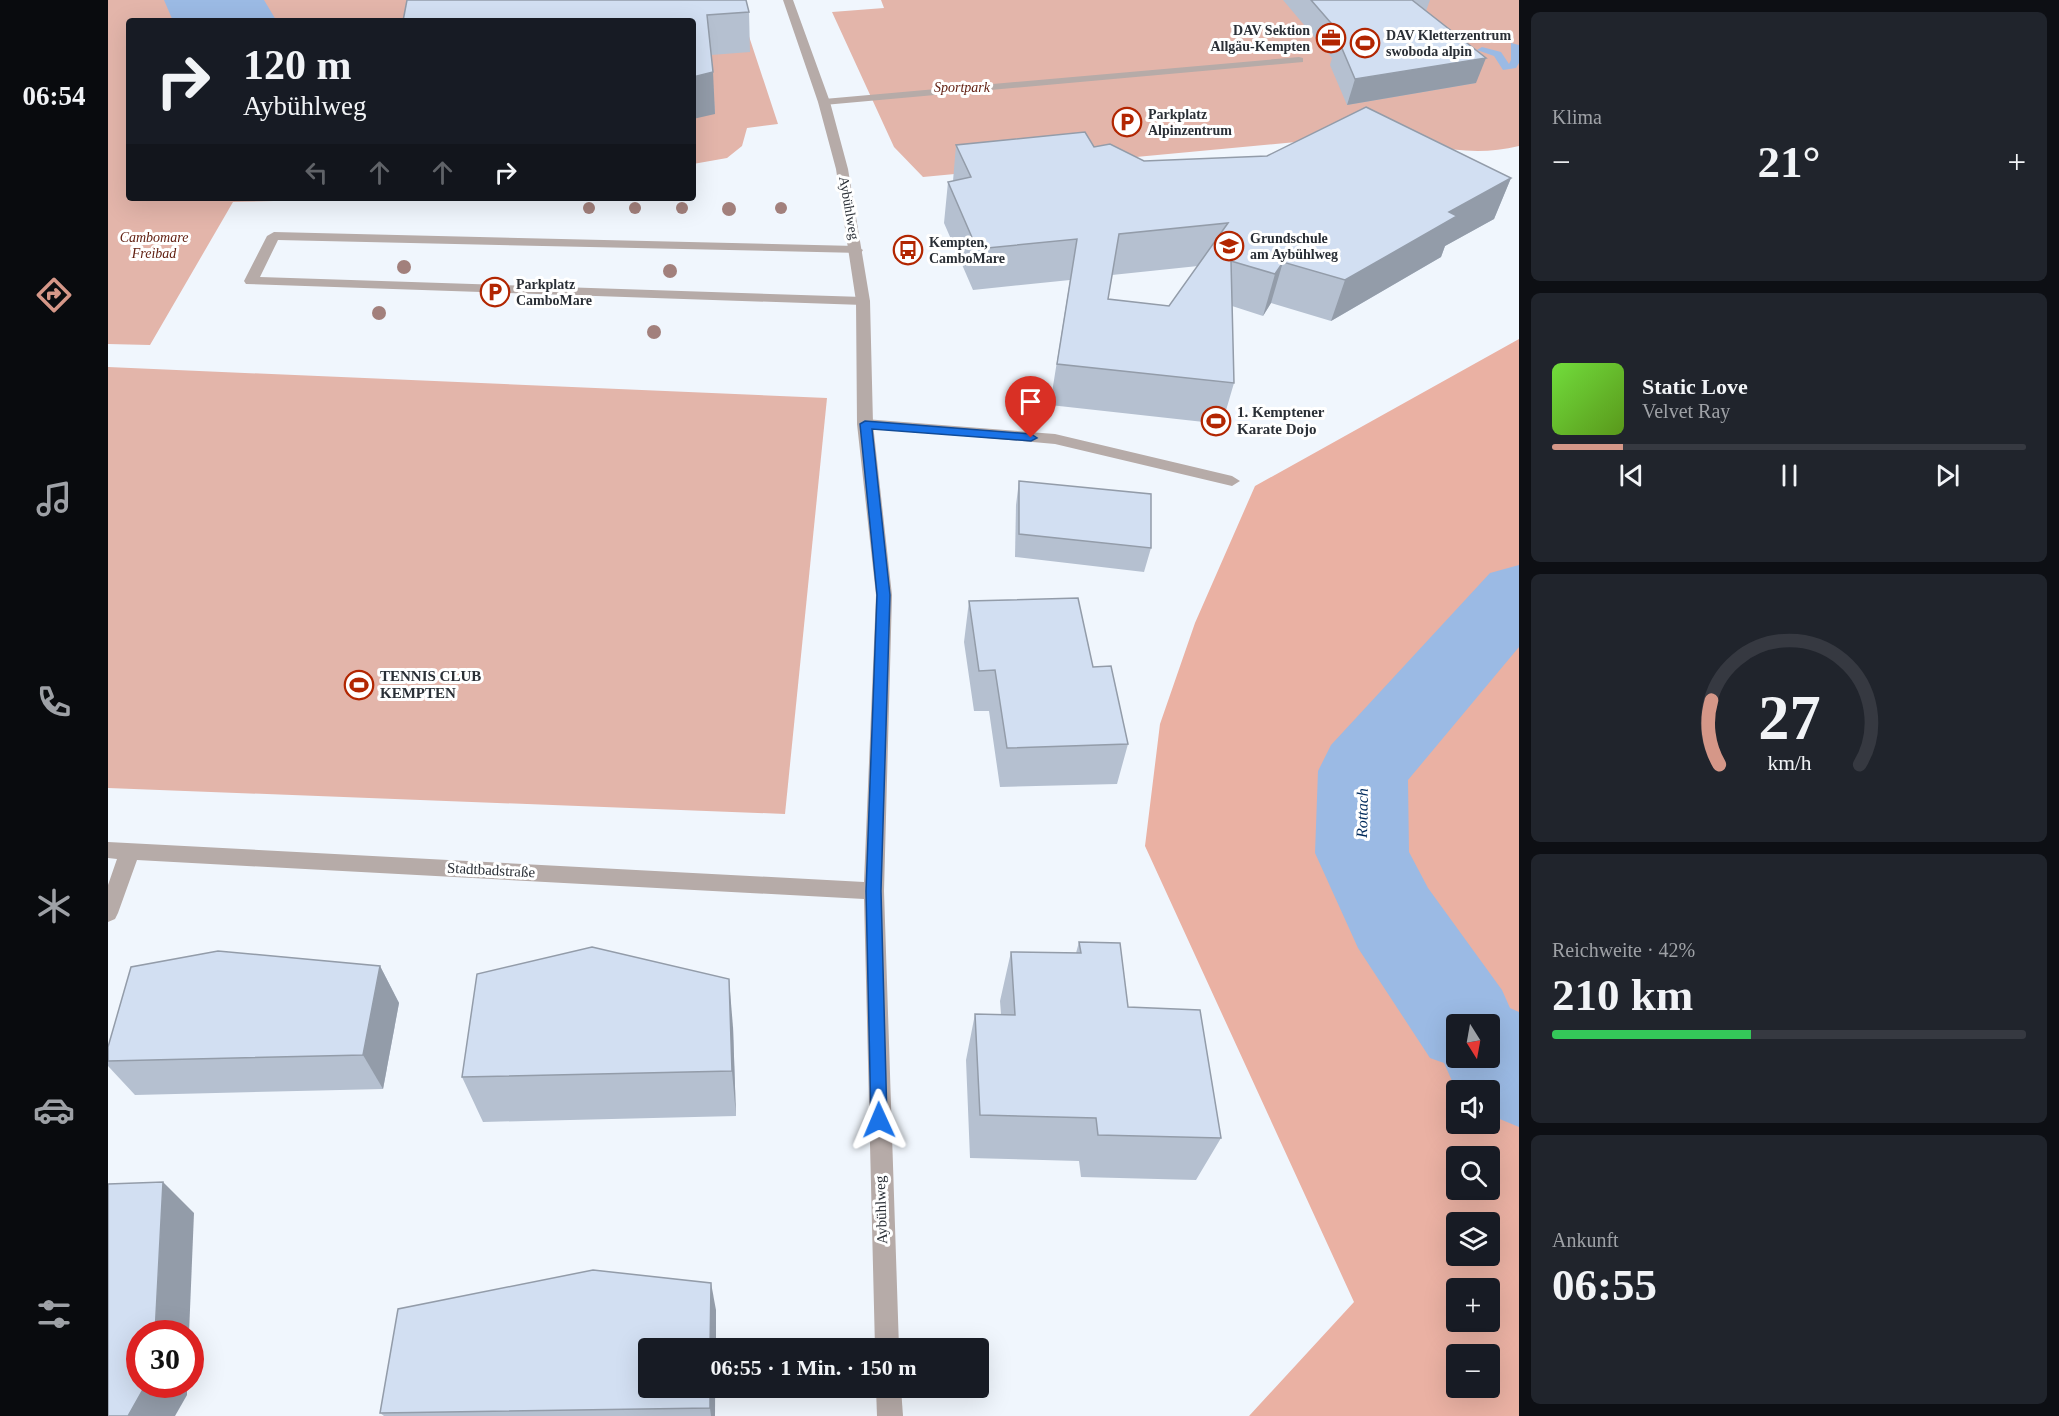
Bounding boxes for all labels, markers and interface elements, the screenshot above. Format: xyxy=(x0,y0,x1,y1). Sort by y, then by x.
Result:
office icon: DAV Sektion Allgäu-Kempten xyxy=(1315,22,1347,54)
place label: DAV Sektion Allgäu-Kempten xyxy=(1210,23,1310,54)
sports icon: DAV Kletterzentrum swoboda alpin xyxy=(1349,27,1381,59)
place label: DAV Kletterzentrum swoboda alpin xyxy=(1386,28,1511,59)
icon: right xyxy=(144,42,222,120)
text: 120 m xyxy=(243,42,352,88)
park label: Sportpark xyxy=(934,80,991,95)
text: 06:54 xyxy=(23,81,86,111)
text: Aybühlweg xyxy=(243,91,367,121)
parking icon: Parkplatz Alpinzentrum xyxy=(1111,106,1143,138)
text: Klima xyxy=(1552,106,1602,128)
place label: Parkplatz Alpinzentrum xyxy=(1148,107,1232,138)
text: 21° xyxy=(1758,137,1821,187)
text: − xyxy=(1552,144,1571,180)
text: + xyxy=(2007,144,2026,180)
icon: left xyxy=(300,156,333,189)
icon: ahead xyxy=(363,156,396,189)
icon: ahead xyxy=(426,156,459,189)
icon: right xyxy=(489,156,522,189)
street label: Aybühlweg xyxy=(836,175,862,241)
park label: Cambomare Freibad xyxy=(120,230,188,261)
school or university icon: Grundschule am Aybühlweg xyxy=(1213,230,1245,262)
place label: Grundschule am Aybühlweg xyxy=(1250,231,1338,262)
bus stop icon: Kempten, CamboMare xyxy=(892,234,924,266)
place label: Kempten, CamboMare xyxy=(929,235,1005,266)
icon: directions xyxy=(33,274,75,316)
parking icon: Parkplatz CamboMare xyxy=(479,276,511,308)
place label: Parkplatz CamboMare xyxy=(516,277,592,308)
text: Static Love xyxy=(1642,374,1748,399)
pin xyxy=(1005,376,1056,438)
icon: arrive xyxy=(1014,385,1047,418)
text: Velvet Ray xyxy=(1642,400,1730,422)
place label: 1. Kemptener Karate Dojo xyxy=(1237,404,1325,437)
sports icon: 1. Kemptener Karate Dojo xyxy=(1200,405,1232,437)
icon: previous xyxy=(1615,459,1648,492)
icon: pause xyxy=(1773,459,1806,492)
icon: next xyxy=(1931,459,1964,492)
icon: music xyxy=(33,478,75,520)
place label: TENNIS CLUB KEMPTEN xyxy=(380,668,481,701)
sports icon: TENNIS CLUB KEMPTEN xyxy=(343,669,375,701)
icon: phone xyxy=(33,681,75,723)
text: 27 xyxy=(1758,683,1820,752)
text: km/h xyxy=(1767,751,1811,775)
water label: Rottach xyxy=(1353,788,1371,839)
street label: Stadtbadstraße xyxy=(446,860,536,880)
icon: climate xyxy=(33,885,75,927)
text: Reichweite · 42% xyxy=(1552,939,1695,961)
text: 210 km xyxy=(1552,970,1693,1020)
north arrow xyxy=(1446,1014,1500,1068)
map controls xyxy=(1446,1014,1500,1398)
button: sound xyxy=(1446,1080,1500,1134)
position arrow xyxy=(847,1088,911,1152)
icon: car xyxy=(33,1089,75,1131)
button: search xyxy=(1446,1146,1500,1200)
street label: Aybühlweg xyxy=(872,1175,890,1245)
button: layers xyxy=(1446,1212,1500,1266)
text: Ankunft xyxy=(1552,1229,1619,1251)
text: 06:55 xyxy=(1552,1260,1657,1310)
button: + xyxy=(1446,1278,1500,1332)
icon: filters xyxy=(33,1293,75,1335)
speed limit sign: 30 xyxy=(126,1320,204,1398)
button: − xyxy=(1446,1344,1500,1398)
text: 06:55 · 1 Min. · 150 m xyxy=(711,1355,916,1380)

